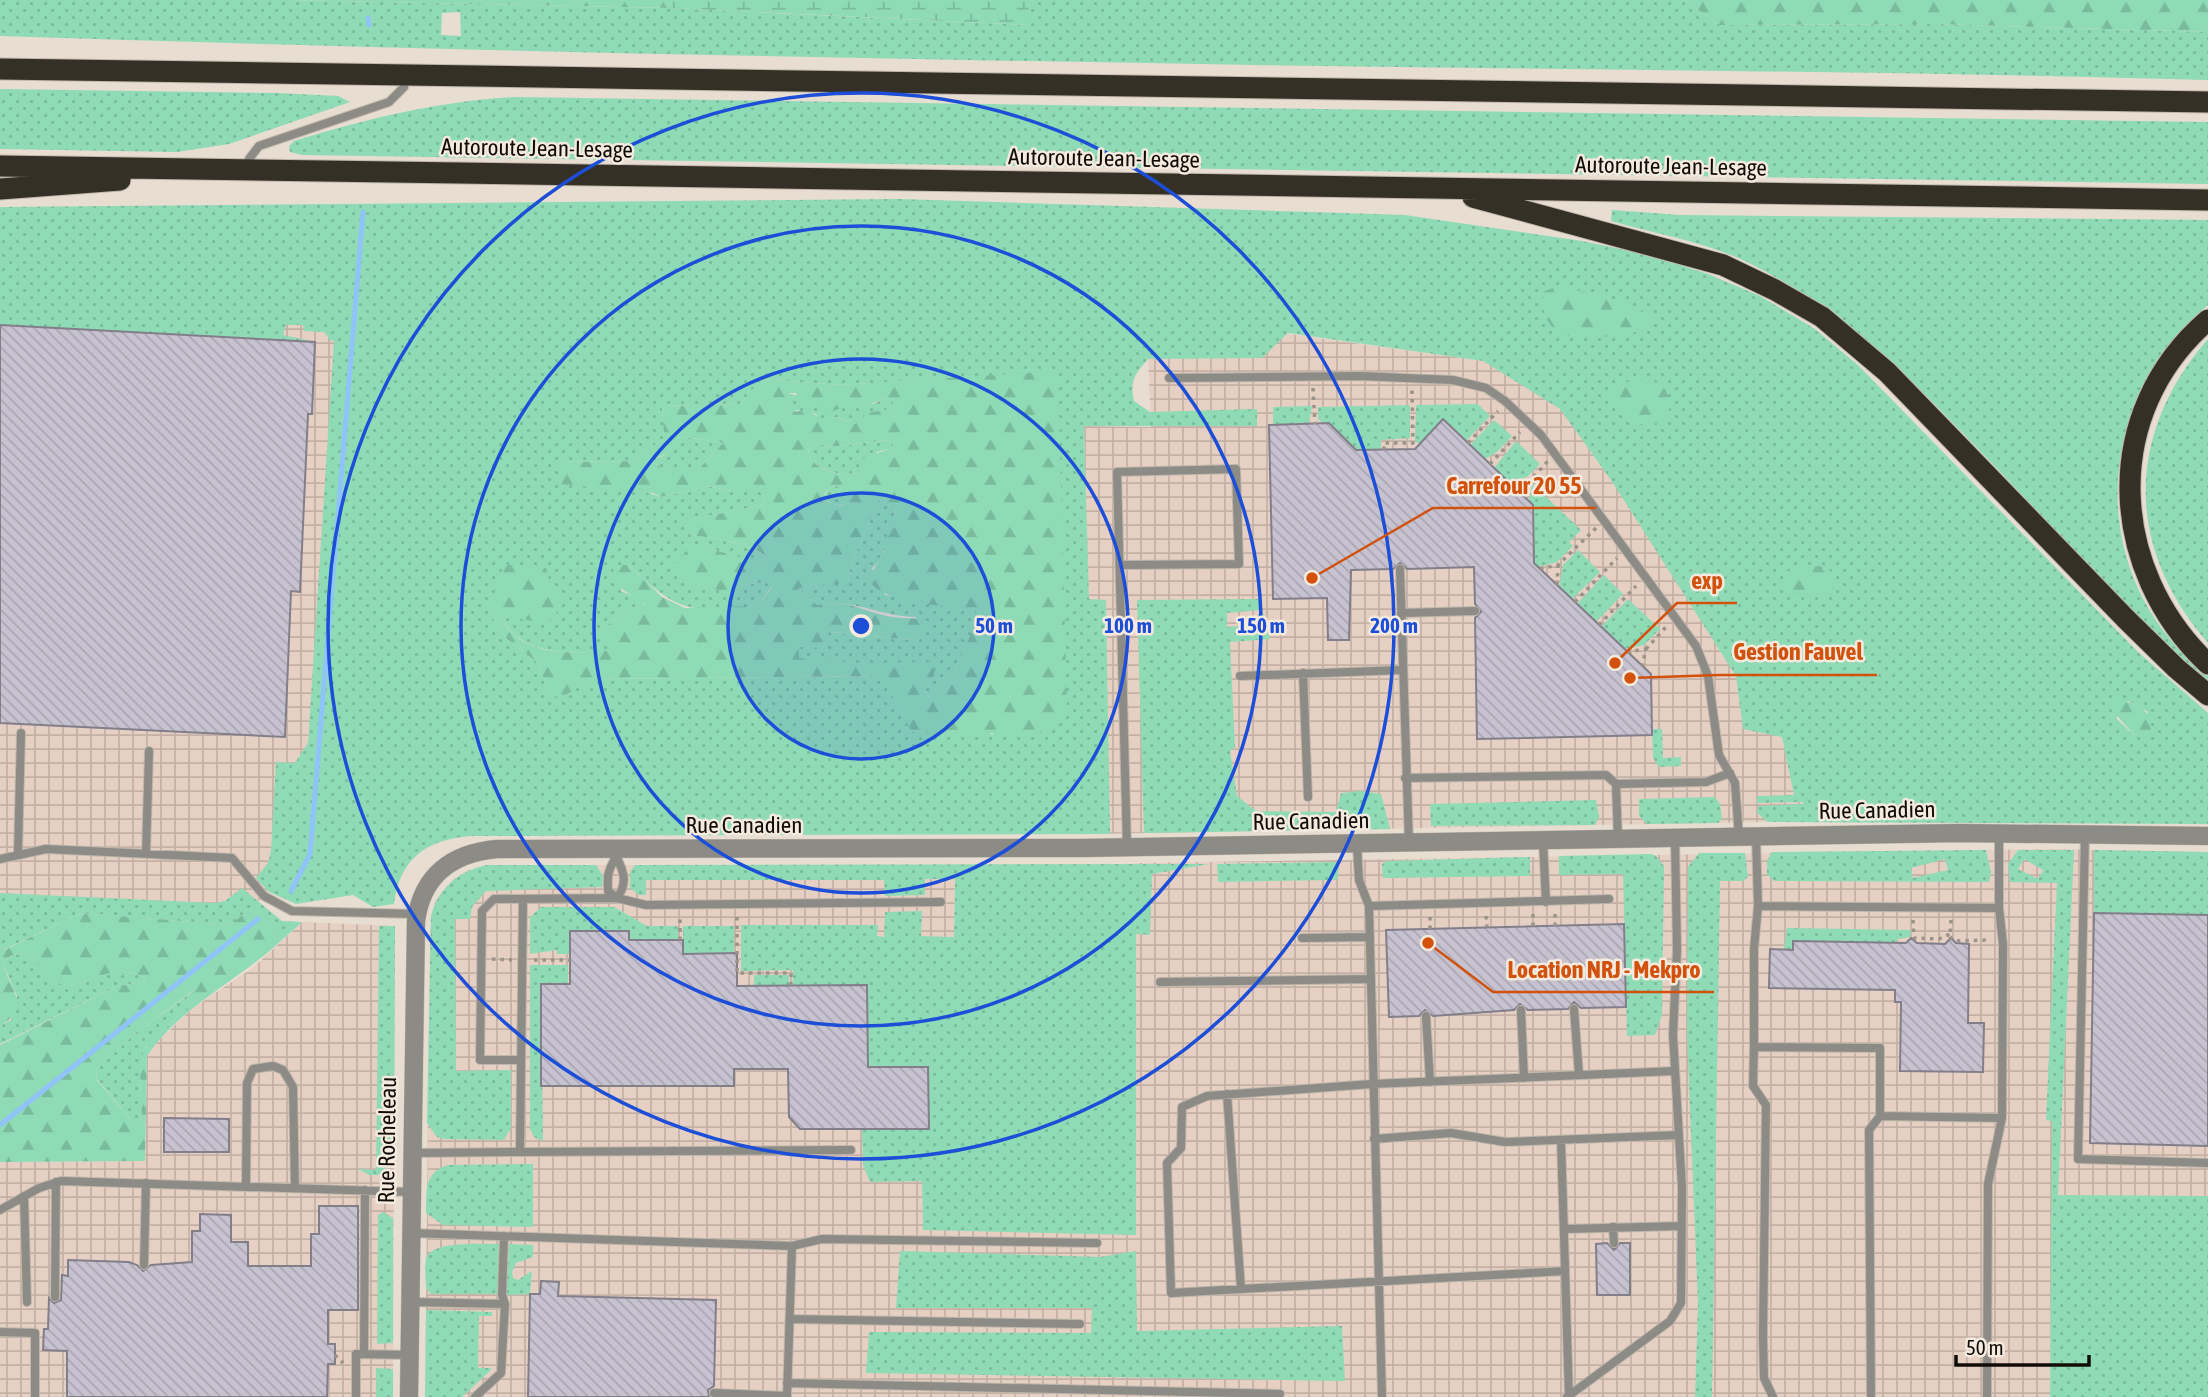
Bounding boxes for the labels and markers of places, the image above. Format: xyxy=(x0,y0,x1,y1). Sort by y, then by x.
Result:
callout: Carrefour 20 55 xyxy=(1433,463,1596,508)
callout: exp xyxy=(1677,558,1737,603)
centre of rings xyxy=(849,614,873,638)
callout: Gestion Fauvel xyxy=(1719,630,1877,675)
callout: Location NRJ - Mekpro xyxy=(1493,947,1714,992)

